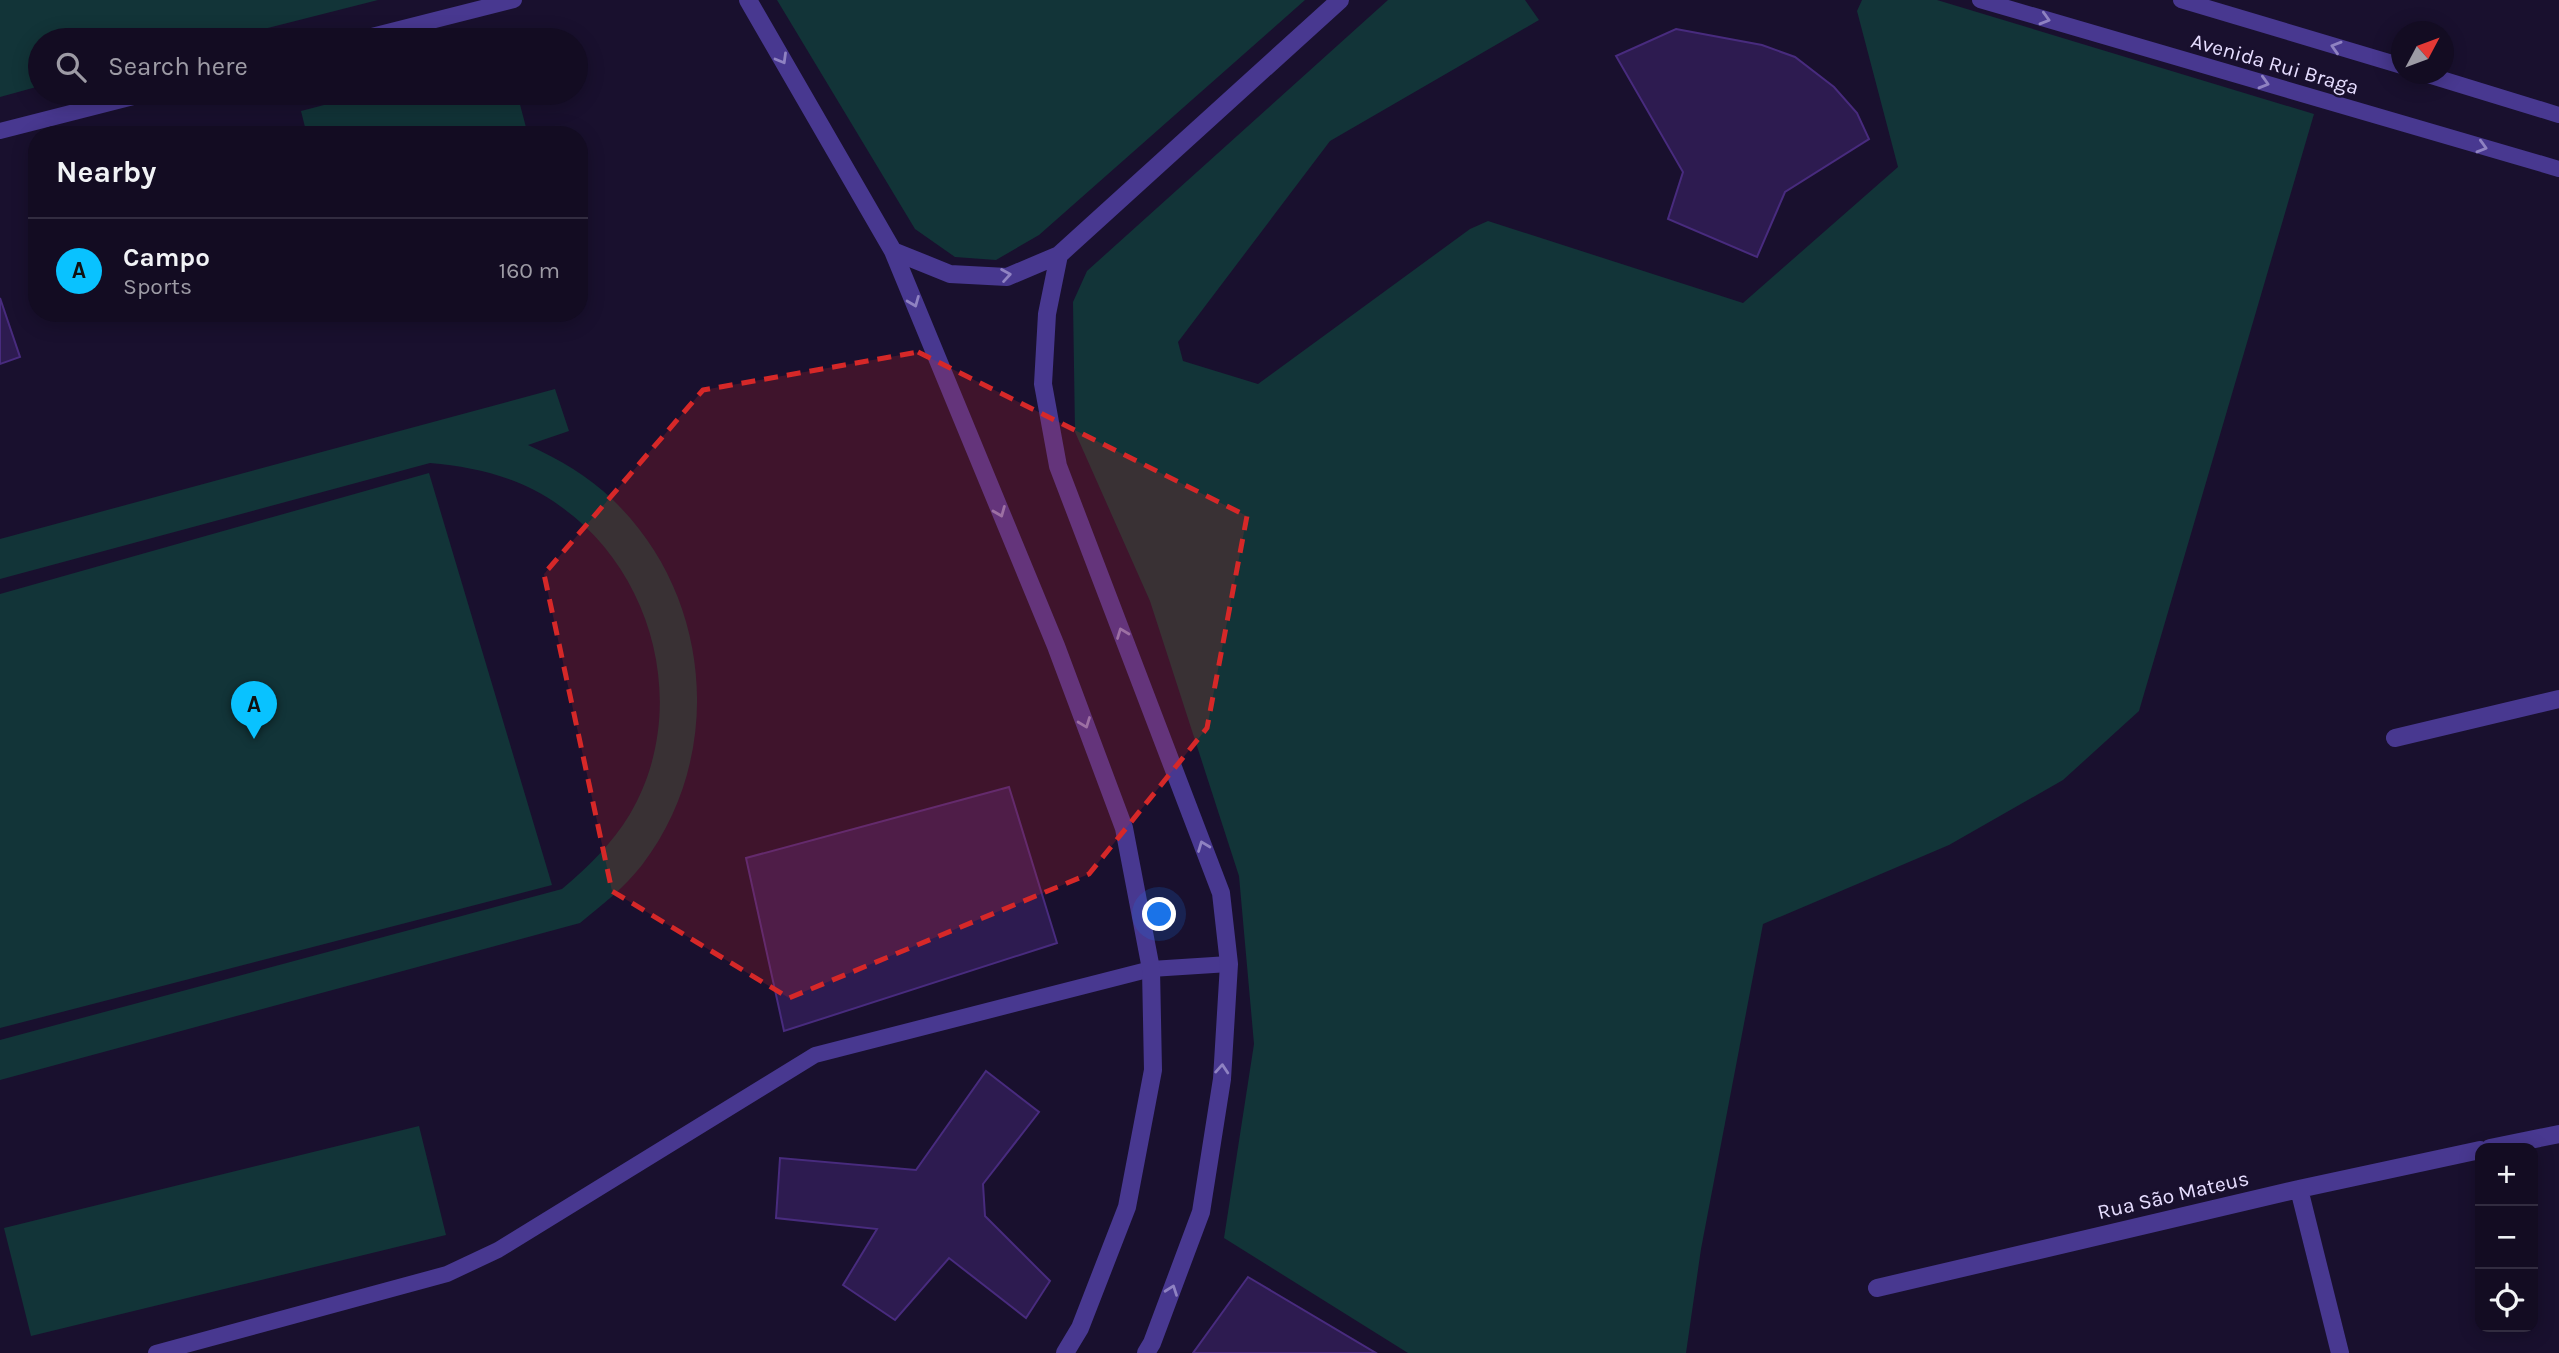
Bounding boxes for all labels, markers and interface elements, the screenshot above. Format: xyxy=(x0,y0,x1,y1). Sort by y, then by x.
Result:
one-way arrow xyxy=(2039,11,2051,26)
north arrow xyxy=(2391,21,2454,84)
search box xyxy=(28,28,588,105)
street label: Avenida Rui Braga xyxy=(2188,29,2362,99)
one-way arrow xyxy=(2330,40,2342,55)
icon: search xyxy=(52,48,90,86)
text: Search here xyxy=(108,51,248,82)
one-way arrow xyxy=(774,52,787,64)
one-way arrow xyxy=(2257,74,2269,89)
one-way arrow xyxy=(2476,138,2488,153)
text: Nearby xyxy=(56,154,156,190)
text: Campo xyxy=(123,242,210,273)
text: A xyxy=(72,257,86,284)
text: 160 m xyxy=(499,257,560,284)
one-way arrow xyxy=(1000,267,1011,282)
text: Sports xyxy=(123,273,192,300)
one-way arrow xyxy=(906,294,920,307)
one-way arrow xyxy=(992,505,1006,517)
one-way arrow xyxy=(1116,628,1130,640)
pin: A xyxy=(231,681,277,739)
one-way arrow xyxy=(1076,717,1090,729)
one-way arrow xyxy=(1197,840,1211,852)
your location xyxy=(1142,897,1176,931)
one-way arrow xyxy=(1214,1063,1229,1074)
map controls xyxy=(2475,1143,2538,1332)
button: + xyxy=(2475,1143,2538,1206)
street label: Rua São Mateus xyxy=(2095,1166,2251,1224)
button: − xyxy=(2475,1206,2538,1269)
button: locate xyxy=(2475,1269,2538,1332)
one-way arrow xyxy=(1164,1284,1178,1296)

